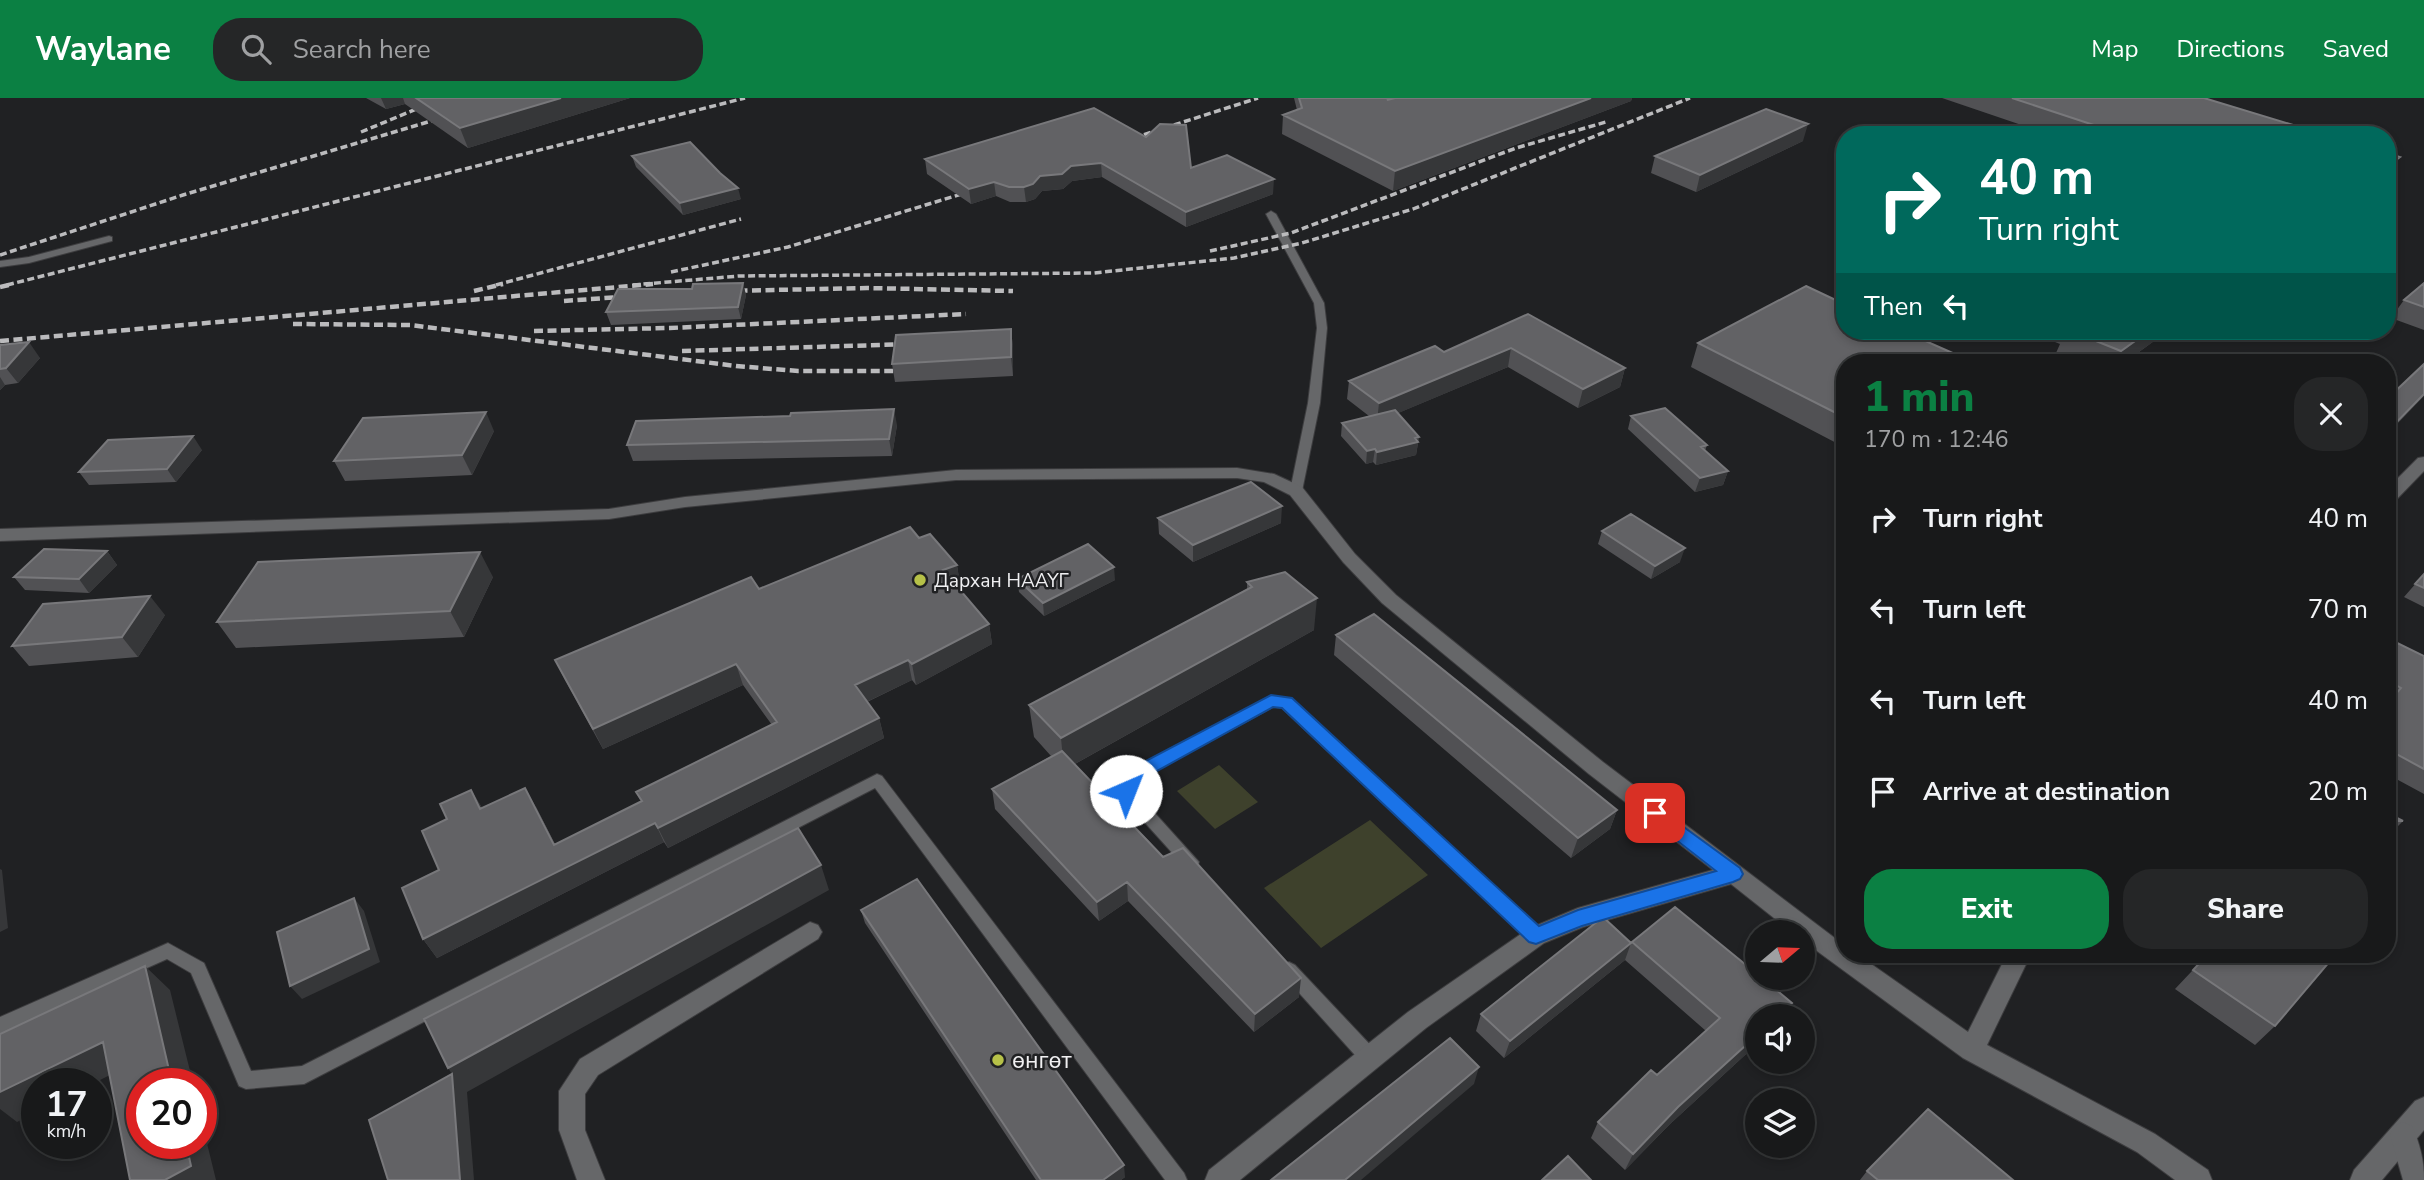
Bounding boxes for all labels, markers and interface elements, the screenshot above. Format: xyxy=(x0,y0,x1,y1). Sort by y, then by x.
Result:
search box xyxy=(213,18,703,81)
text: Waylane xyxy=(35,27,171,72)
icon: search xyxy=(237,30,275,68)
text: Search here xyxy=(293,32,431,67)
text: Map xyxy=(2091,33,2138,65)
text: Directions xyxy=(2176,33,2285,65)
text: Saved xyxy=(2323,33,2389,65)
text: 40 m xyxy=(1979,144,2094,211)
icon: right xyxy=(1864,154,1955,245)
text: Turn right xyxy=(1979,208,2119,251)
icon: left xyxy=(1937,287,1975,325)
text: Then xyxy=(1864,289,1923,324)
text: 1 min xyxy=(1864,369,1974,426)
button: close xyxy=(2294,377,2368,451)
text: 170 m · 12:46 xyxy=(1864,424,2009,455)
icon: right xyxy=(1864,500,1902,538)
text: Turn right xyxy=(1923,501,2042,536)
text: 40 m xyxy=(2308,501,2368,536)
place label: Дархан НААҮГ xyxy=(934,568,1069,594)
marker: Дархан НААҮГ xyxy=(912,572,928,588)
icon: left xyxy=(1864,591,1902,629)
text: Turn left xyxy=(1923,592,2026,627)
text: 70 m xyxy=(2308,592,2368,627)
icon: left xyxy=(1864,682,1902,720)
text: Turn left xyxy=(1923,683,2026,718)
text: 40 m xyxy=(2308,683,2368,718)
position arrow xyxy=(1089,754,1163,828)
icon: arrive xyxy=(1864,773,1902,811)
text: Arrive at destination xyxy=(1923,774,2170,809)
text: 20 m xyxy=(2308,774,2368,809)
pin xyxy=(1625,783,1685,843)
icon: arrive xyxy=(1636,794,1674,832)
button: Exit xyxy=(1864,869,2109,949)
button: Share xyxy=(2123,869,2368,949)
north arrow xyxy=(1745,920,1815,990)
map controls xyxy=(1745,920,1815,1158)
button: sound xyxy=(1745,1004,1815,1074)
place label: өнгөт xyxy=(1012,1045,1073,1076)
marker: өнгөт xyxy=(990,1052,1006,1068)
speed limit sign: 20 xyxy=(126,1068,217,1159)
text: 17 xyxy=(45,1081,88,1128)
button: layers xyxy=(1745,1088,1815,1158)
text: km/h xyxy=(47,1119,86,1143)

